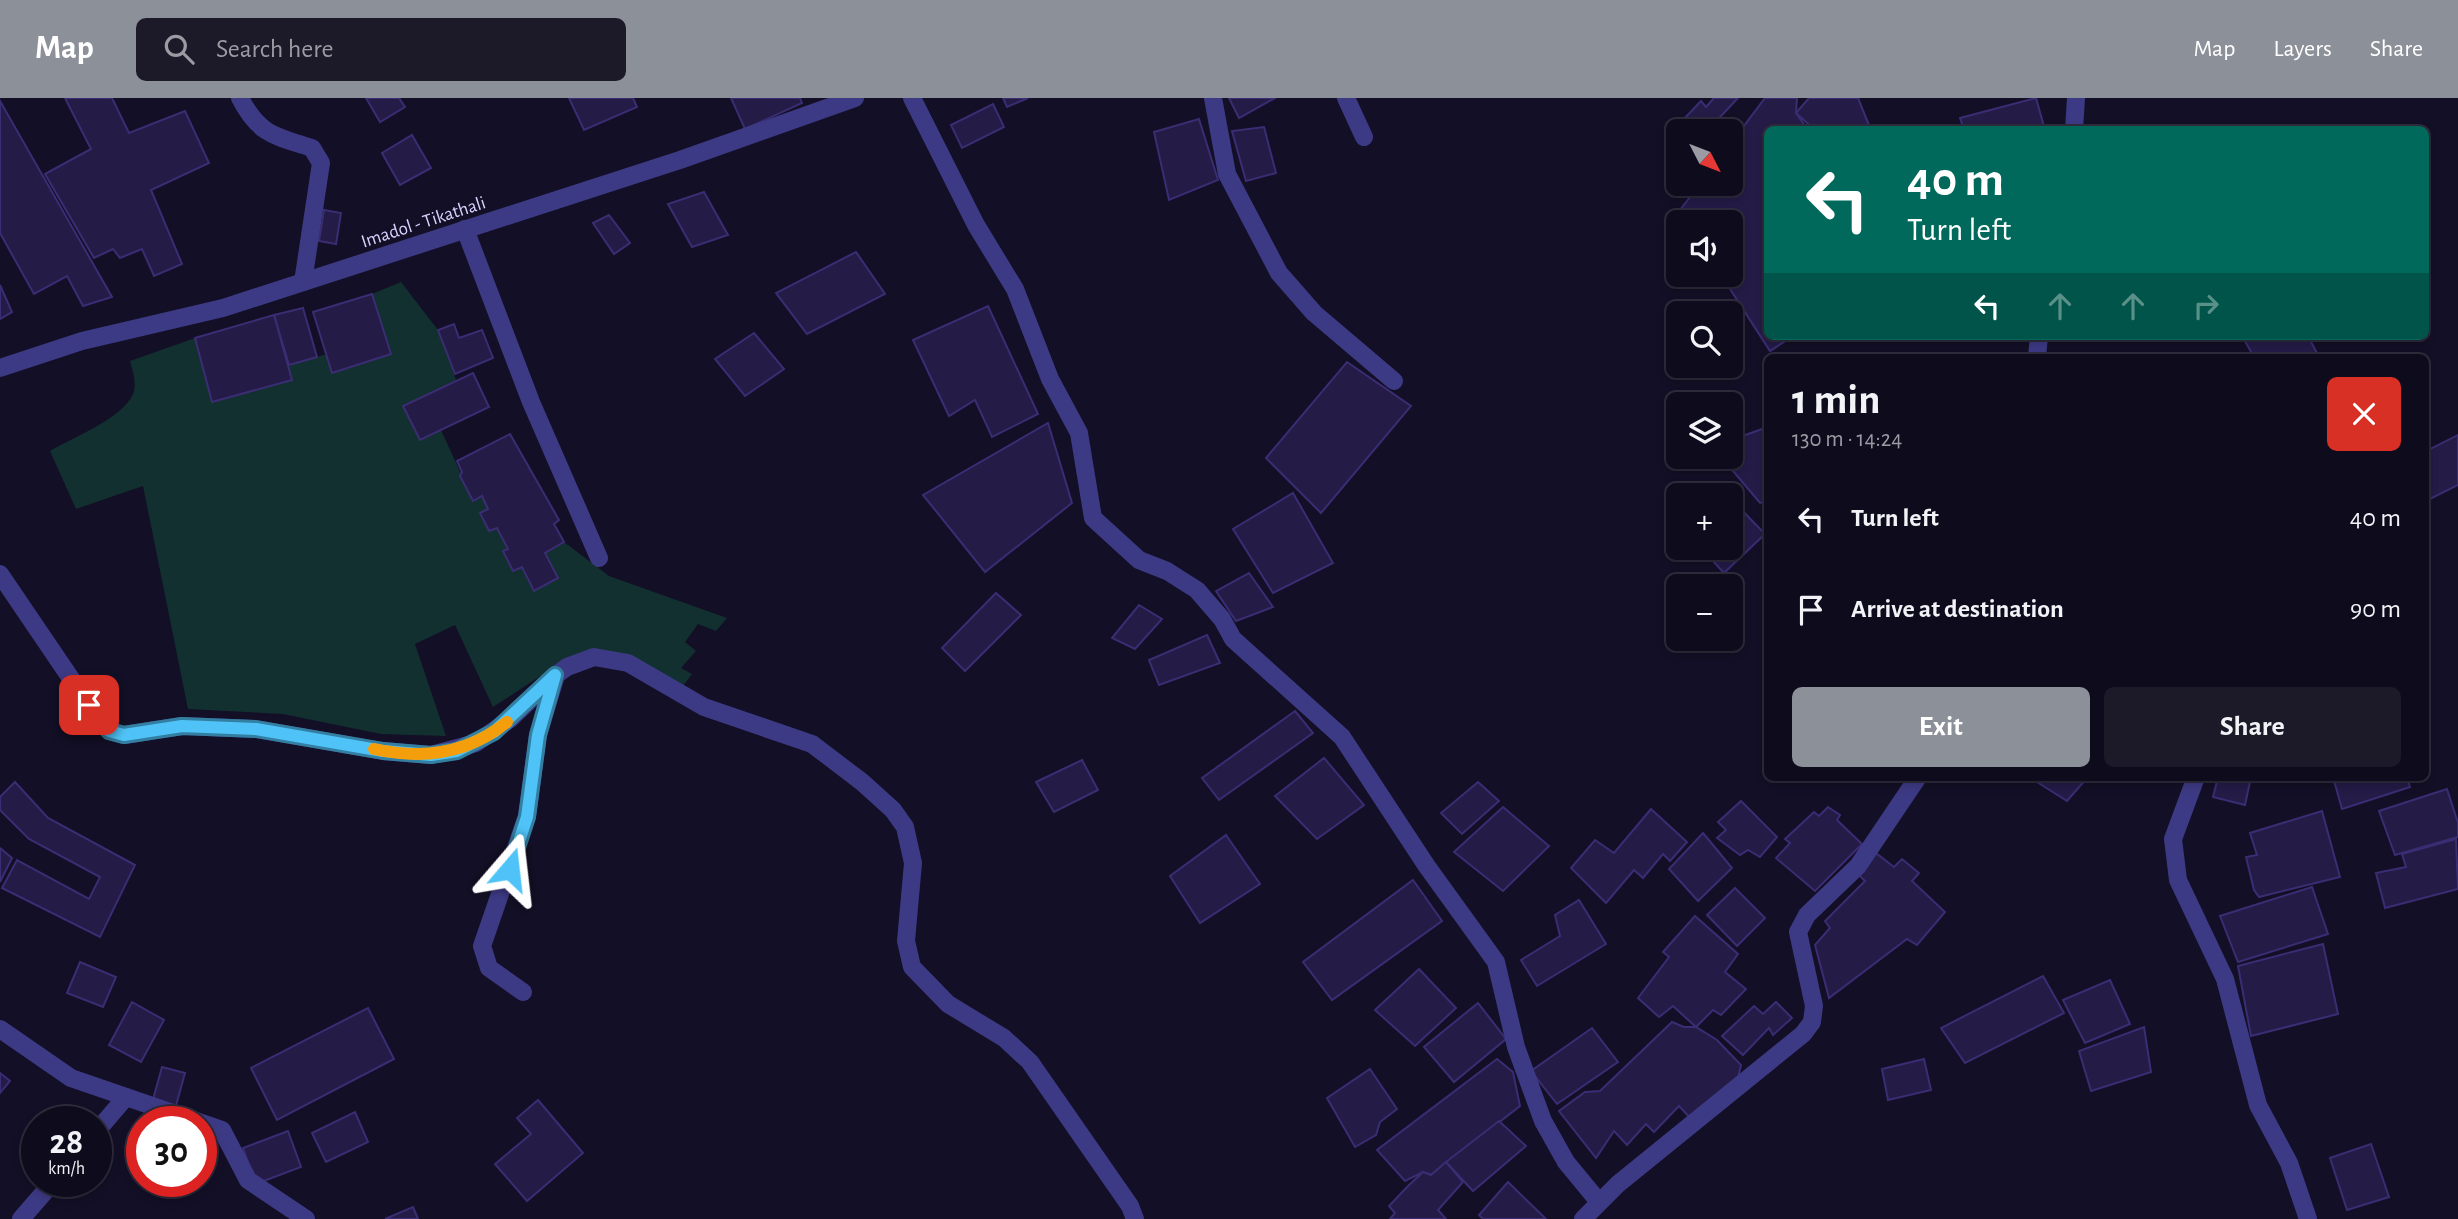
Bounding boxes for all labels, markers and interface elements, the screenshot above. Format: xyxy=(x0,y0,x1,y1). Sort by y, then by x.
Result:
search box xyxy=(136,18,626,81)
icon: search xyxy=(160,30,198,68)
text: Map xyxy=(35,32,94,65)
text: Search here xyxy=(216,36,334,62)
text: Map xyxy=(2193,37,2235,61)
text: Layers xyxy=(2273,37,2332,61)
text: Share xyxy=(2370,37,2423,61)
north arrow xyxy=(1666,119,1743,196)
map controls xyxy=(1666,119,1743,651)
icon: left xyxy=(1792,154,1883,245)
text: 40 m xyxy=(1907,156,2004,205)
street label: Imadol - Tikathali xyxy=(359,193,488,252)
button: sound xyxy=(1666,210,1743,287)
text: Turn left xyxy=(1907,214,2011,246)
icon: left xyxy=(1968,287,2006,325)
icon: ahead xyxy=(2041,287,2079,325)
icon: ahead xyxy=(2114,287,2152,325)
icon: right xyxy=(2187,287,2225,325)
button: search xyxy=(1666,301,1743,378)
button: close xyxy=(2327,377,2401,451)
text: 1 min xyxy=(1792,379,1881,421)
button: layers xyxy=(1666,392,1743,469)
text: 130 m · 14:24 xyxy=(1792,428,1902,451)
button: + xyxy=(1666,483,1743,560)
icon: left xyxy=(1792,500,1830,538)
text: Turn left xyxy=(1851,505,1939,531)
text: 40 m xyxy=(2350,505,2401,531)
button: − xyxy=(1666,574,1743,651)
icon: arrive xyxy=(1792,591,1830,629)
text: Arrive at destination xyxy=(1851,596,2064,622)
text: 90 m xyxy=(2350,596,2401,622)
pin xyxy=(59,675,119,735)
icon: arrive xyxy=(70,686,108,724)
button: Exit xyxy=(1792,687,2090,767)
button: Share xyxy=(2104,687,2401,767)
position arrow xyxy=(473,832,547,906)
speed limit sign: 30 xyxy=(126,1106,217,1197)
text: 28 xyxy=(50,1125,83,1160)
text: km/h xyxy=(48,1160,85,1178)

